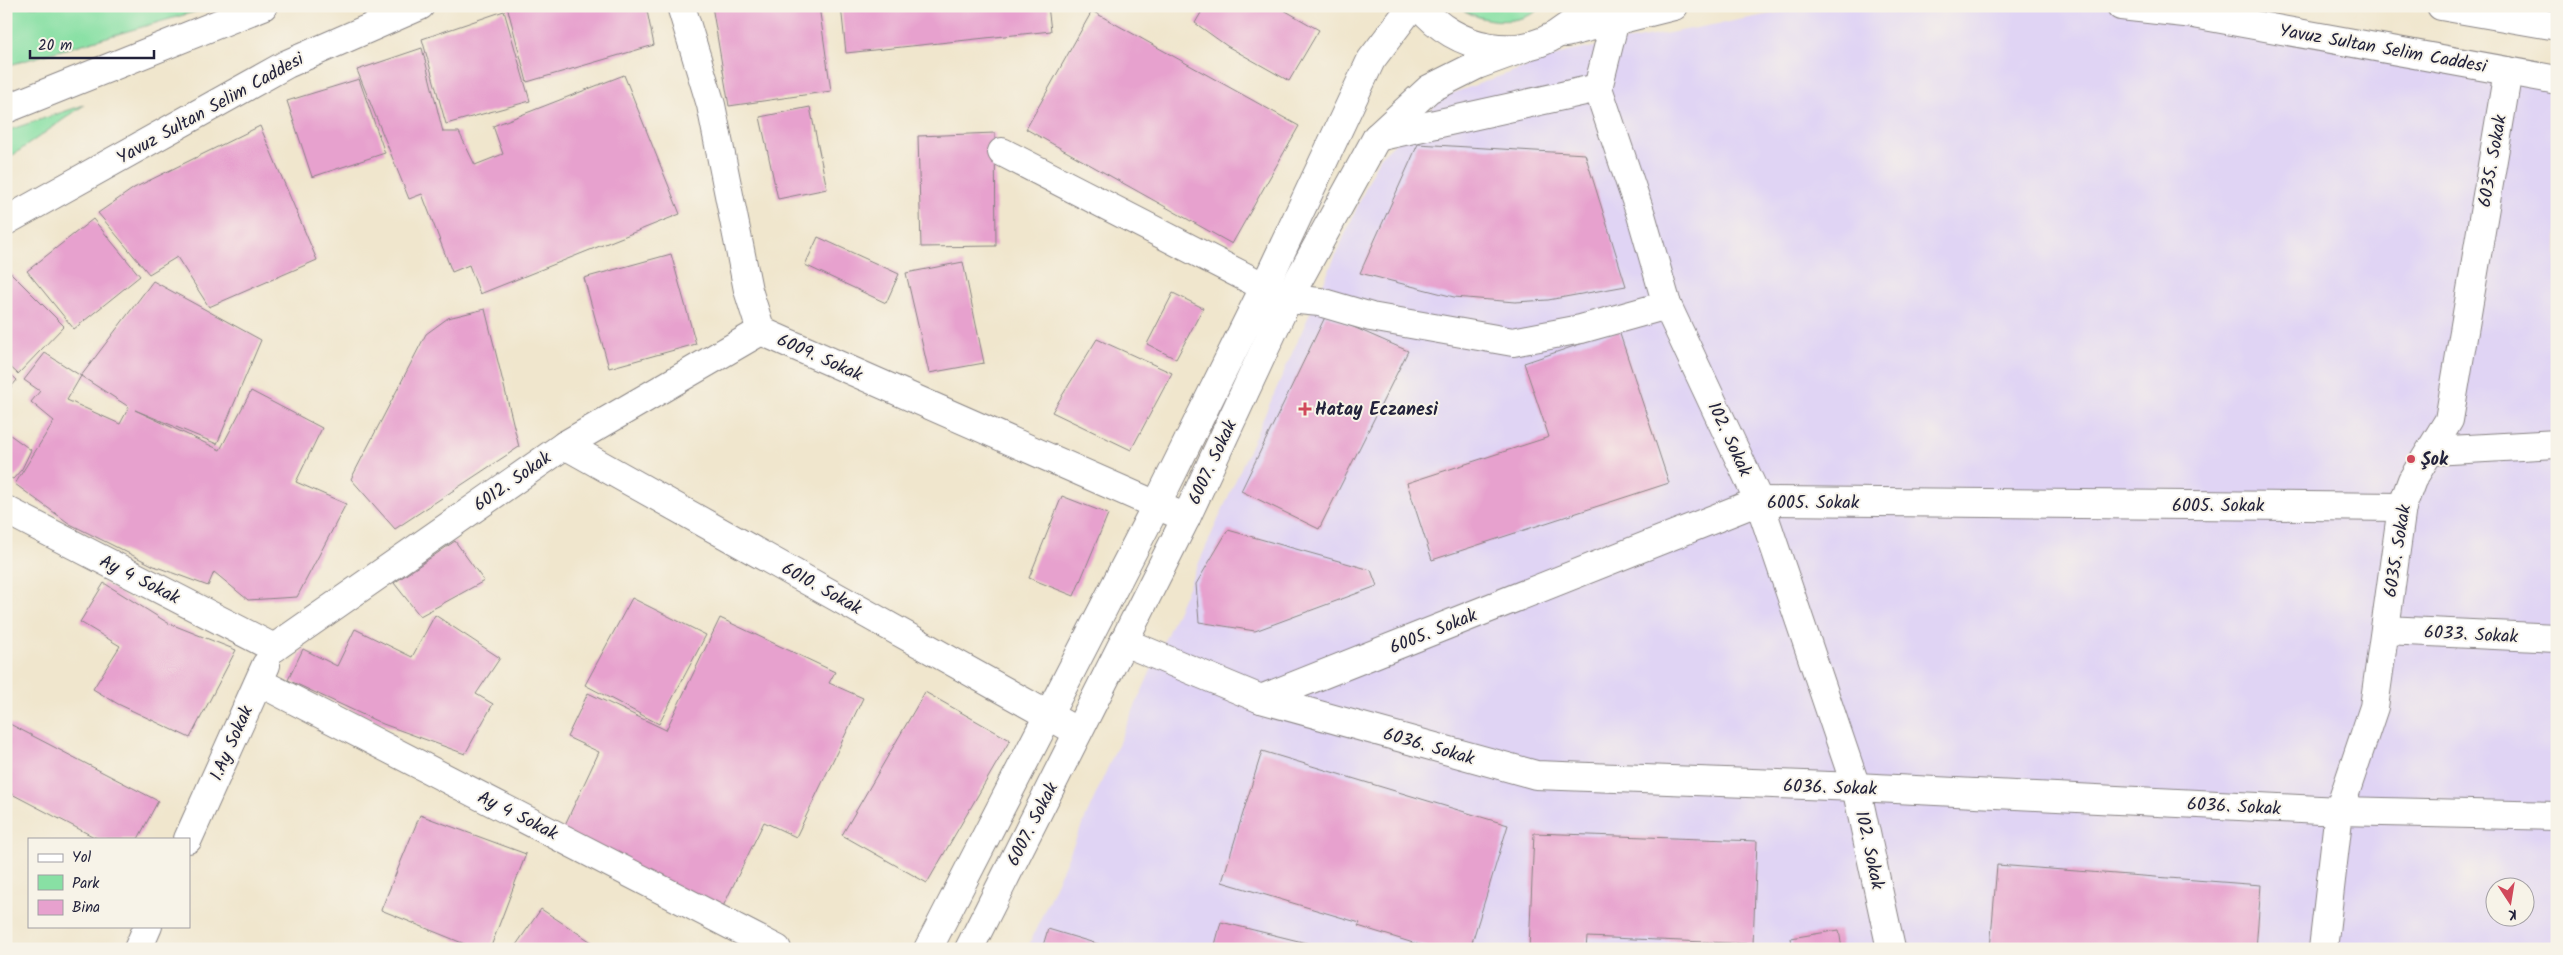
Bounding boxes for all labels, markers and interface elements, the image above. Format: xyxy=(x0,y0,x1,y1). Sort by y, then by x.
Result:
street label: Yavuz Sultan Selim Caddesi xyxy=(2277,17,2489,82)
scale bar xyxy=(30,28,154,60)
text: 20 m xyxy=(38,34,72,58)
street label: Yavuz Sultan Selim Caddesi xyxy=(112,45,310,173)
street label: 6035. Sokak xyxy=(2471,112,2516,210)
street label: 6009. Sokak xyxy=(772,327,868,390)
place label: Hatay Eczanesi xyxy=(1315,396,1438,425)
street label: 102. Sokak xyxy=(1699,397,1759,482)
marker: Hatay Eczanesi xyxy=(1299,403,1311,415)
street label: 6007. Sokak xyxy=(1181,415,1246,510)
street label: 6012. Sokak xyxy=(468,444,558,520)
place label: Şok xyxy=(2421,446,2449,475)
marker: Şok xyxy=(2405,453,2417,465)
street label: 6005. Sokak xyxy=(1767,489,1860,518)
street label: 6005. Sokak xyxy=(2172,492,2265,521)
street label: 6035. Sokak xyxy=(2377,502,2420,600)
street label: Ay 4 Sokak xyxy=(94,548,185,613)
street label: 6010. Sokak xyxy=(776,555,867,624)
street label: 6005. Sokak xyxy=(1385,601,1482,663)
street label: 6033. Sokak xyxy=(2423,619,2519,652)
street label: 1.Ay Sokak xyxy=(203,701,262,786)
street label: 6036. Sokak xyxy=(1379,721,1478,774)
street label: 6036. Sokak xyxy=(1783,772,1878,805)
street label: 6007. Sokak xyxy=(1000,777,1067,872)
street label: Ay 4 Sokak xyxy=(472,784,563,849)
street label: 6036. Sokak xyxy=(2186,791,2282,824)
street label: 102. Sokak xyxy=(1846,808,1891,893)
legend xyxy=(28,838,190,928)
text: Yol xyxy=(72,846,91,870)
text: Park xyxy=(72,872,100,896)
north arrow xyxy=(2486,878,2536,928)
text: Bina xyxy=(72,896,100,920)
text: K xyxy=(2506,902,2519,925)

